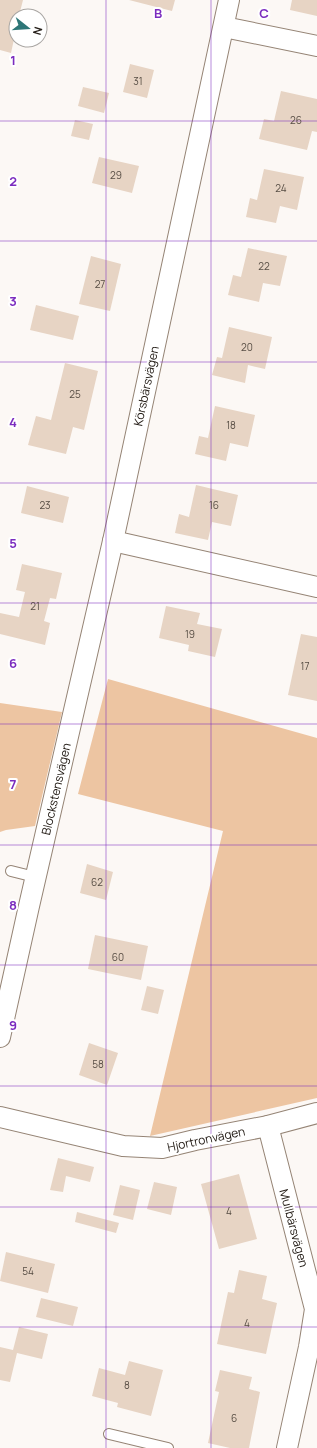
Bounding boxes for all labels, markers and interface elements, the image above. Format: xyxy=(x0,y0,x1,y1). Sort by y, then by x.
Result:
text: B xyxy=(154,4,162,22)
text: C xyxy=(259,4,269,22)
north arrow xyxy=(8,8,48,48)
text: N xyxy=(30,25,46,37)
text: 1 xyxy=(10,51,16,69)
house number: 31 xyxy=(133,74,143,88)
house number: 26 xyxy=(290,113,302,127)
house number: 29 xyxy=(110,168,122,182)
text: 2 xyxy=(9,172,17,190)
house number: 24 xyxy=(275,181,287,195)
house number: 22 xyxy=(258,259,270,273)
house number: 27 xyxy=(95,277,105,291)
text: 3 xyxy=(9,292,17,310)
house number: 20 xyxy=(241,340,253,354)
street label: Körsbärsvägen xyxy=(129,344,163,428)
house number: 25 xyxy=(69,387,81,401)
text: 4 xyxy=(9,413,17,431)
house number: 18 xyxy=(226,418,236,432)
house number: 23 xyxy=(39,498,51,512)
house number: 16 xyxy=(209,498,219,512)
text: 5 xyxy=(9,534,17,552)
house number: 21 xyxy=(30,599,40,613)
house number: 19 xyxy=(185,627,195,641)
text: 6 xyxy=(9,654,17,672)
house number: 17 xyxy=(301,659,309,673)
street label: Blockstensvägen xyxy=(37,741,75,837)
text: 7 xyxy=(10,775,17,793)
house number: 62 xyxy=(91,875,103,889)
text: 8 xyxy=(9,896,17,914)
house number: 60 xyxy=(112,950,124,964)
text: 9 xyxy=(9,1016,17,1034)
house number: 58 xyxy=(92,1057,104,1071)
street label: Hjortronvägen xyxy=(165,1122,247,1156)
street label: Mullbärsvägen xyxy=(275,1187,313,1269)
house number: 4 xyxy=(226,1204,232,1218)
house number: 54 xyxy=(22,1264,34,1278)
house number: 4 xyxy=(244,1316,250,1330)
house number: 8 xyxy=(124,1378,130,1392)
house number: 6 xyxy=(231,1411,237,1425)

